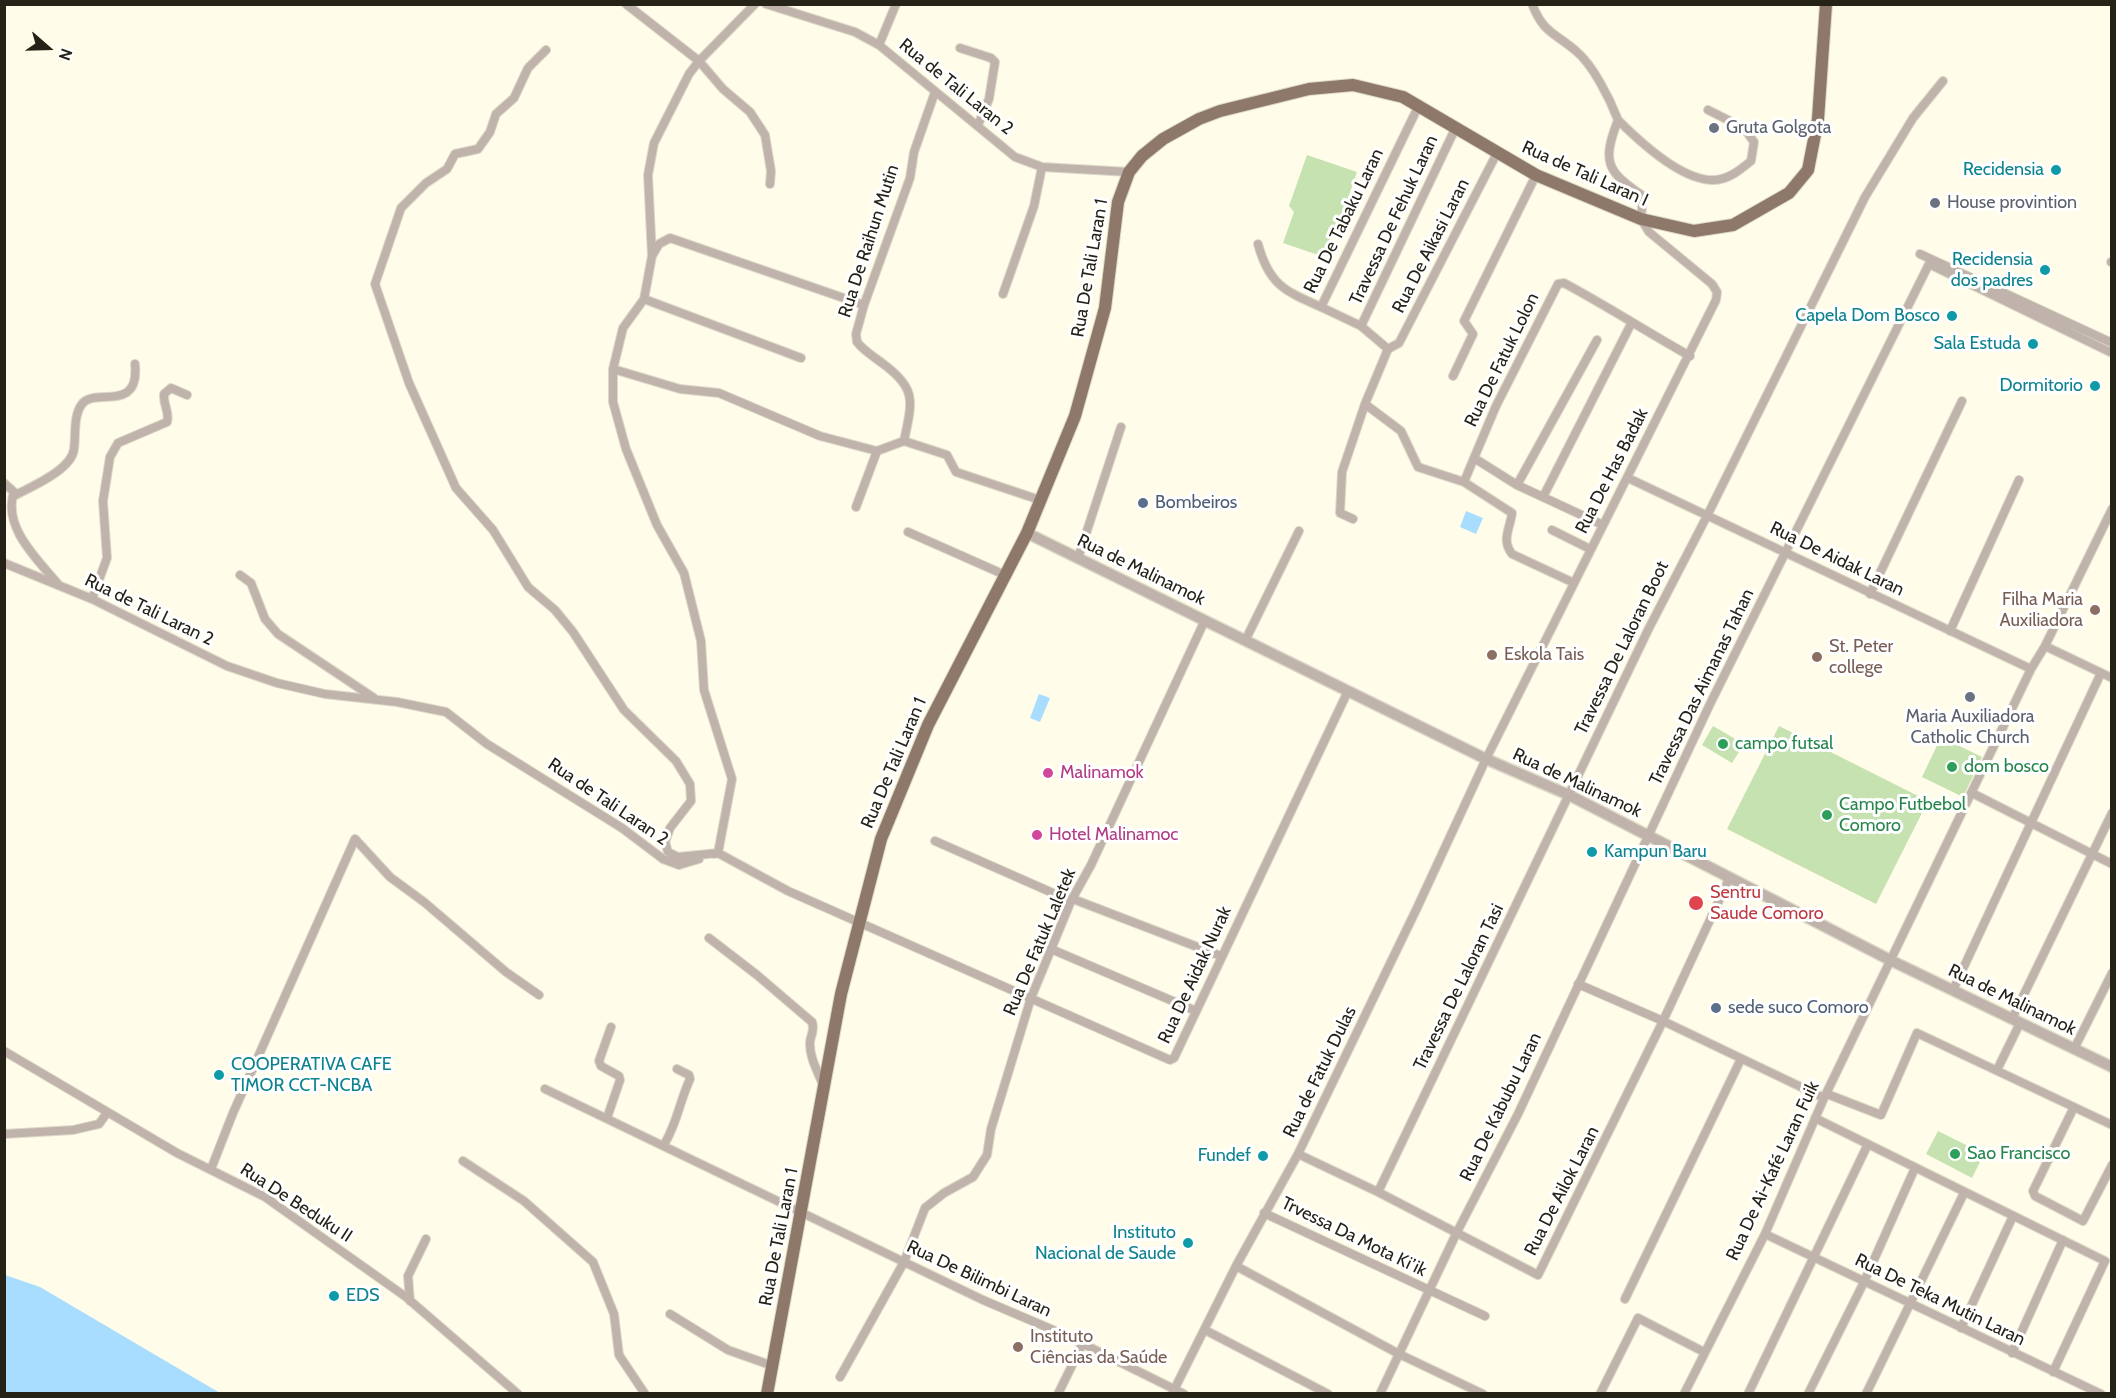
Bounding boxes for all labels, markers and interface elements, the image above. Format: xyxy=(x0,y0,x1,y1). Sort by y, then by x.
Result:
north arrow xyxy=(18,18,78,78)
street label: Rua de Tali Laran 2 xyxy=(895,34,1017,140)
text: N xyxy=(55,46,76,63)
place label: Gruta Golgota xyxy=(1726,117,1831,139)
marker: Gruta Golgota xyxy=(1707,121,1721,135)
street label: Travessa De Fehuk Laran xyxy=(1345,132,1443,308)
street label: Rua de Tali Laran I xyxy=(1519,137,1651,211)
street label: Rua De Tabaku Laran xyxy=(1300,145,1388,297)
place label: Recidensia xyxy=(1963,159,2044,181)
street label: Rua De Raihun Mutin xyxy=(834,162,904,320)
marker: Recidensia xyxy=(2049,163,2063,177)
street label: Rua De Aikasi Laran xyxy=(1388,175,1474,317)
place label: House provintion xyxy=(1947,192,2077,214)
marker: House provintion xyxy=(1928,196,1942,210)
street label: Rua De Tali Laran 1 xyxy=(1067,197,1113,339)
place label: Recidensia dos padres xyxy=(1951,249,2033,292)
marker: Recidensia dos padres xyxy=(2038,263,2052,277)
street label: Rua De Fatuk Lolon xyxy=(1460,290,1544,430)
place label: Capela Dom Bosco xyxy=(1795,305,1940,327)
marker: Capela Dom Bosco xyxy=(1945,309,1959,323)
place label: Sala Estuda xyxy=(1933,333,2021,355)
marker: Sala Estuda xyxy=(2026,337,2040,351)
place label: Dormitorio xyxy=(2000,375,2083,397)
marker: Dormitorio xyxy=(2088,379,2102,393)
street label: Rua De Has Badak xyxy=(1571,405,1653,537)
place label: Bombeiros xyxy=(1155,492,1237,514)
marker: Bombeiros xyxy=(1136,496,1150,510)
street label: Rua De Aidak Laran xyxy=(1766,517,1908,601)
street label: Rua de Malinamok xyxy=(1073,530,1209,610)
street label: Travessa De Laloran Boot xyxy=(1571,558,1673,738)
street label: Rua de Tali Laran 2 xyxy=(81,569,217,651)
street label: Travessa Das Aimanas Tahan xyxy=(1645,585,1759,789)
place label: Filha Maria Auxiliadora xyxy=(2000,589,2083,632)
marker: Filha Maria Auxiliadora xyxy=(2088,603,2102,617)
place label: St. Peter college xyxy=(1829,636,1893,678)
place label: Eskola Tais xyxy=(1504,644,1584,666)
marker: Eskola Tais xyxy=(1485,648,1499,662)
marker: St. Peter college xyxy=(1810,650,1824,664)
marker: Maria Auxiliadora Catholic Church xyxy=(1963,690,1977,704)
street label: Rua De Tali Laran 1 xyxy=(857,694,931,832)
place label: Maria Auxiliadora Catholic Church xyxy=(1906,706,2034,748)
place label: campo futsal xyxy=(1735,733,1833,755)
marker: campo futsal xyxy=(1716,737,1730,751)
street label: Rua de Malinamok xyxy=(1509,744,1645,822)
street label: Rua de Tali Laran 2 xyxy=(544,754,672,850)
place label: dom bosco xyxy=(1964,756,2049,778)
marker: dom bosco xyxy=(1945,760,1959,774)
place label: Malinamok xyxy=(1060,762,1144,784)
marker: Malinamok xyxy=(1041,766,1055,780)
place label: Campo Futbebol Comoro xyxy=(1839,794,1966,836)
marker: Campo Futbebol Comoro xyxy=(1820,808,1834,822)
place label: Hotel Malinamoc xyxy=(1049,824,1179,846)
marker: Hotel Malinamoc xyxy=(1030,828,1044,842)
place label: Kampun Baru xyxy=(1604,841,1707,863)
marker: Kampun Baru xyxy=(1585,845,1599,859)
street label: Rua De Fatuk Laletek xyxy=(999,865,1081,1019)
place label: Sentru Saude Comoro xyxy=(1710,882,1824,924)
marker: Sentru Saude Comoro xyxy=(1687,894,1705,912)
street label: Travessa De Laloran Tasi xyxy=(1409,900,1509,1074)
street label: Rua De Aidak Nurak xyxy=(1154,903,1236,1047)
street label: Rua de Malinamok xyxy=(1944,960,2080,1040)
place label: sede suco Comoro xyxy=(1728,997,1869,1019)
marker: sede suco Comoro xyxy=(1709,1001,1723,1015)
street label: Rua de Fatuk Dulas xyxy=(1279,1003,1361,1141)
street label: Rua De Kabubu Laran xyxy=(1456,1029,1546,1185)
place label: COOPERATIVA CAFE TIMOR CCT-NCBA xyxy=(231,1054,392,1096)
marker: COOPERATIVA CAFE TIMOR CCT-NCBA xyxy=(212,1068,226,1082)
street label: Rua De Ai-Kafé Laran Fuik xyxy=(1722,1078,1824,1264)
street label: Rua De Ailok Laran xyxy=(1520,1123,1604,1259)
place label: Sao Francisco xyxy=(1967,1143,2070,1165)
place label: Fundef xyxy=(1198,1145,1251,1167)
marker: Sao Francisco xyxy=(1948,1147,1962,1161)
marker: Fundef xyxy=(1256,1149,1270,1163)
street label: Rua De Beduku II xyxy=(236,1159,356,1247)
street label: Rua De Tali Laran 1 xyxy=(755,1166,803,1308)
street label: Trvessa Da Mota Ki’ik xyxy=(1278,1193,1430,1281)
place label: Instituto Nacional de Saude xyxy=(1035,1222,1176,1264)
street label: Rua De Bilimbi Laran xyxy=(903,1236,1055,1322)
marker: Instituto Nacional de Saude xyxy=(1181,1236,1195,1250)
street label: Rua De Teka Mutin Laran xyxy=(1851,1249,2029,1351)
place label: EDS xyxy=(346,1285,380,1307)
marker: EDS xyxy=(327,1289,341,1303)
place label: Instituto Ciências da Saúde xyxy=(1030,1326,1167,1368)
marker: Instituto Ciências da Saúde xyxy=(1011,1340,1025,1354)

